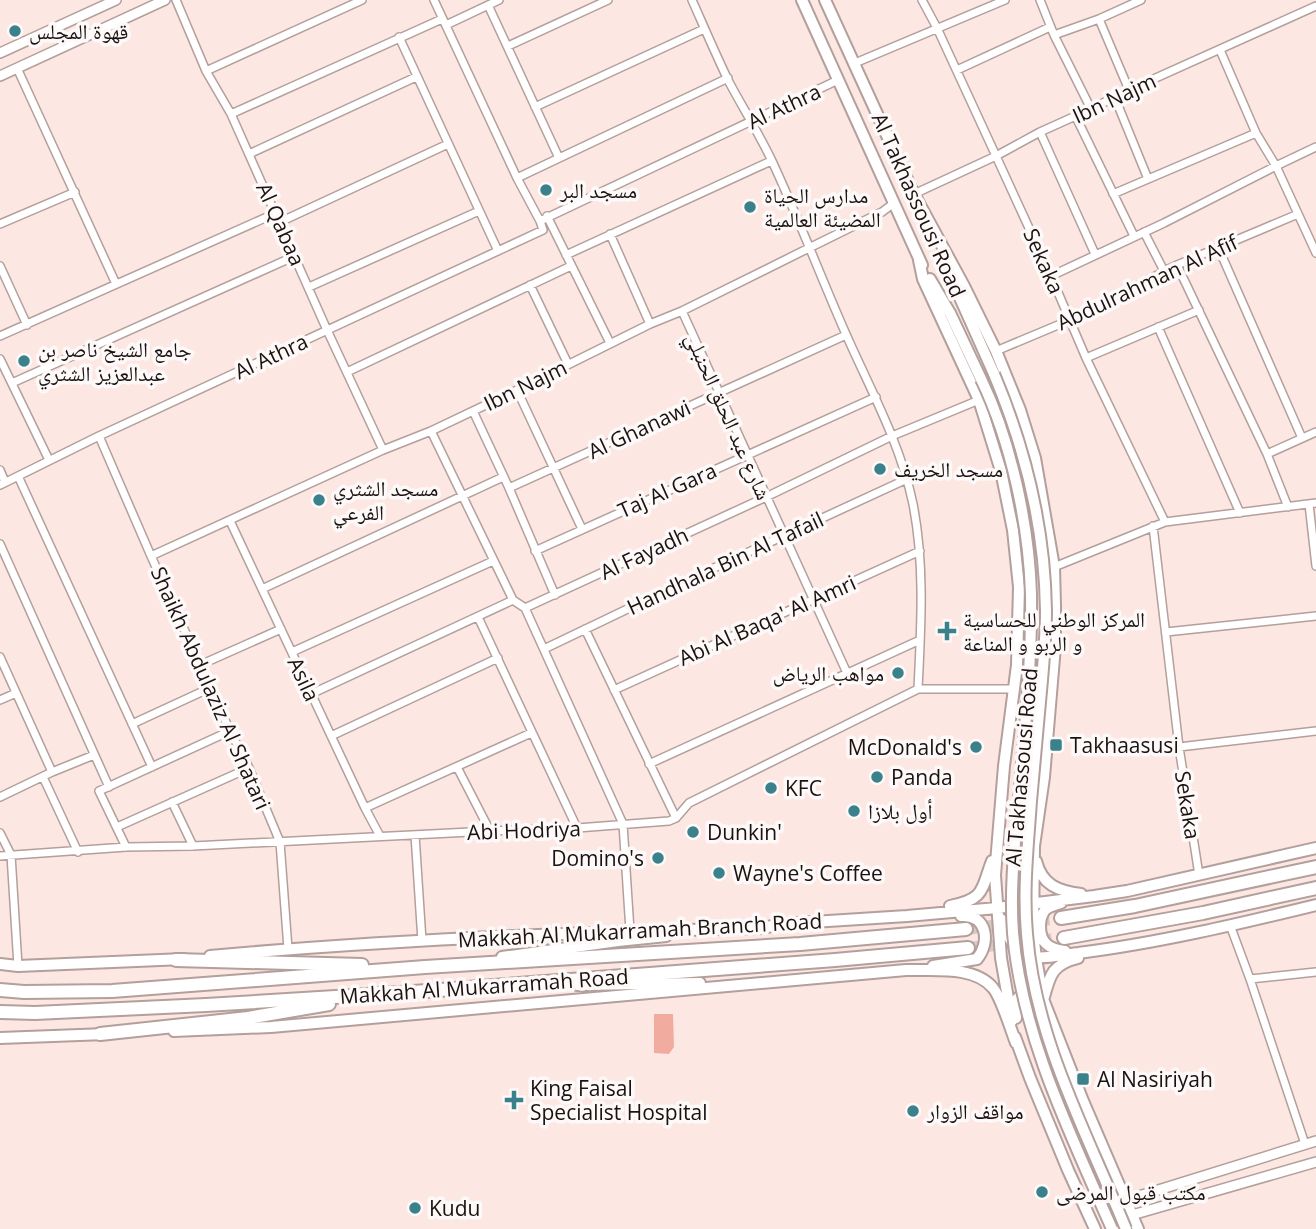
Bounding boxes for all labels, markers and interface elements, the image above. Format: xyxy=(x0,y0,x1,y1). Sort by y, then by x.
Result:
place label: قهوة المجلس xyxy=(29,17,128,45)
marker: قهوة المجلس xyxy=(7,23,23,39)
street label: Ibn Najm xyxy=(1068,66,1160,130)
street label: Al Athra xyxy=(743,77,825,135)
street label: Al Takhassousi Road xyxy=(866,108,972,302)
place label: مسجد البر xyxy=(559,176,637,204)
street label: Al Qabaa xyxy=(250,178,312,270)
place label: مدارس الحياة المضيئة العالمية xyxy=(764,181,881,233)
marker: مسجد البر xyxy=(538,182,554,198)
marker: مدارس الحياة المضيئة العالمية xyxy=(742,199,758,215)
street label: Sekaka xyxy=(1017,224,1071,298)
street label: Abdulrahman Al Afif xyxy=(1052,227,1244,336)
street label: Al Athra xyxy=(230,327,312,385)
street label: شارع عبد الحلق الحنبلي xyxy=(676,328,778,505)
place label: جامع الشيخ ناصر بن عبدالعزيز الشثري xyxy=(38,335,192,390)
marker: جامع الشيخ ناصر بن عبدالعزيز الشثري xyxy=(16,353,32,369)
street label: Ibn Najm xyxy=(479,353,571,417)
street label: Al Ghanawi xyxy=(583,393,695,465)
place label: مسجد الخريف xyxy=(894,455,1003,483)
street label: Taj Al Gara xyxy=(613,456,721,524)
marker: مسجد الخريف xyxy=(872,461,888,477)
place label: مسجد الشثري الفرعي xyxy=(333,474,438,529)
marker: مسجد الشثري الفرعي xyxy=(311,492,327,508)
street label: Handhala Bin Al Tafail xyxy=(622,505,828,621)
street label: Al Fayadh xyxy=(595,520,693,586)
street label: Shaikh Abdulaziz Al Shatari xyxy=(145,562,277,814)
street label: Abi Al Baqa' Al Amri xyxy=(674,568,860,672)
place label: المركز الوطني للحساسية و الربو و المناعة xyxy=(963,605,1145,657)
marker: المركز الوطني للحساسية و الربو و المناعة xyxy=(937,621,957,641)
street label: Asila xyxy=(282,652,326,706)
place label: مواهب الرياض xyxy=(773,659,884,687)
marker: مواهب الرياض xyxy=(890,665,906,681)
street label: Al Takhassousi Road xyxy=(998,667,1044,867)
place label: Takhaasusi xyxy=(1070,731,1179,759)
place label: McDonald's xyxy=(848,733,962,761)
marker: Takhaasusi xyxy=(1048,737,1064,753)
marker: McDonald's xyxy=(968,739,984,755)
place label: Panda xyxy=(891,763,953,791)
marker: Panda xyxy=(869,769,885,785)
street label: Sekaka xyxy=(1169,769,1207,841)
place label: KFC xyxy=(785,774,822,802)
marker: KFC xyxy=(763,780,779,796)
place label: أول بلازا xyxy=(868,797,932,825)
marker: أول بلازا xyxy=(846,803,862,819)
street label: Abi Hodriya xyxy=(467,814,581,846)
place label: Dunkin' xyxy=(707,818,782,846)
marker: Dunkin' xyxy=(685,824,701,840)
place label: Domino's xyxy=(551,844,644,872)
marker: Domino's xyxy=(650,850,666,866)
place label: Wayne's Coffee xyxy=(733,859,883,887)
marker: Wayne's Coffee xyxy=(711,865,727,881)
street label: Makkah Al Mukarramah Branch Road xyxy=(457,906,823,954)
street label: Makkah Al Mukarramah Road xyxy=(339,962,629,1010)
place label: Al Nasiriyah xyxy=(1097,1065,1213,1093)
marker: Al Nasiriyah xyxy=(1075,1071,1091,1087)
place label: King Faisal Specialist Hospital xyxy=(530,1074,707,1126)
marker: King Faisal Specialist Hospital xyxy=(504,1090,524,1110)
place label: مواقف الزوار xyxy=(926,1097,1024,1125)
marker: مواقف الزوار xyxy=(905,1103,921,1119)
place label: مكتب قبول المرضى xyxy=(1056,1178,1206,1206)
marker: مكتب قبول المرضى xyxy=(1034,1184,1050,1200)
place label: Kudu xyxy=(429,1194,480,1222)
marker: Kudu xyxy=(407,1200,423,1216)

